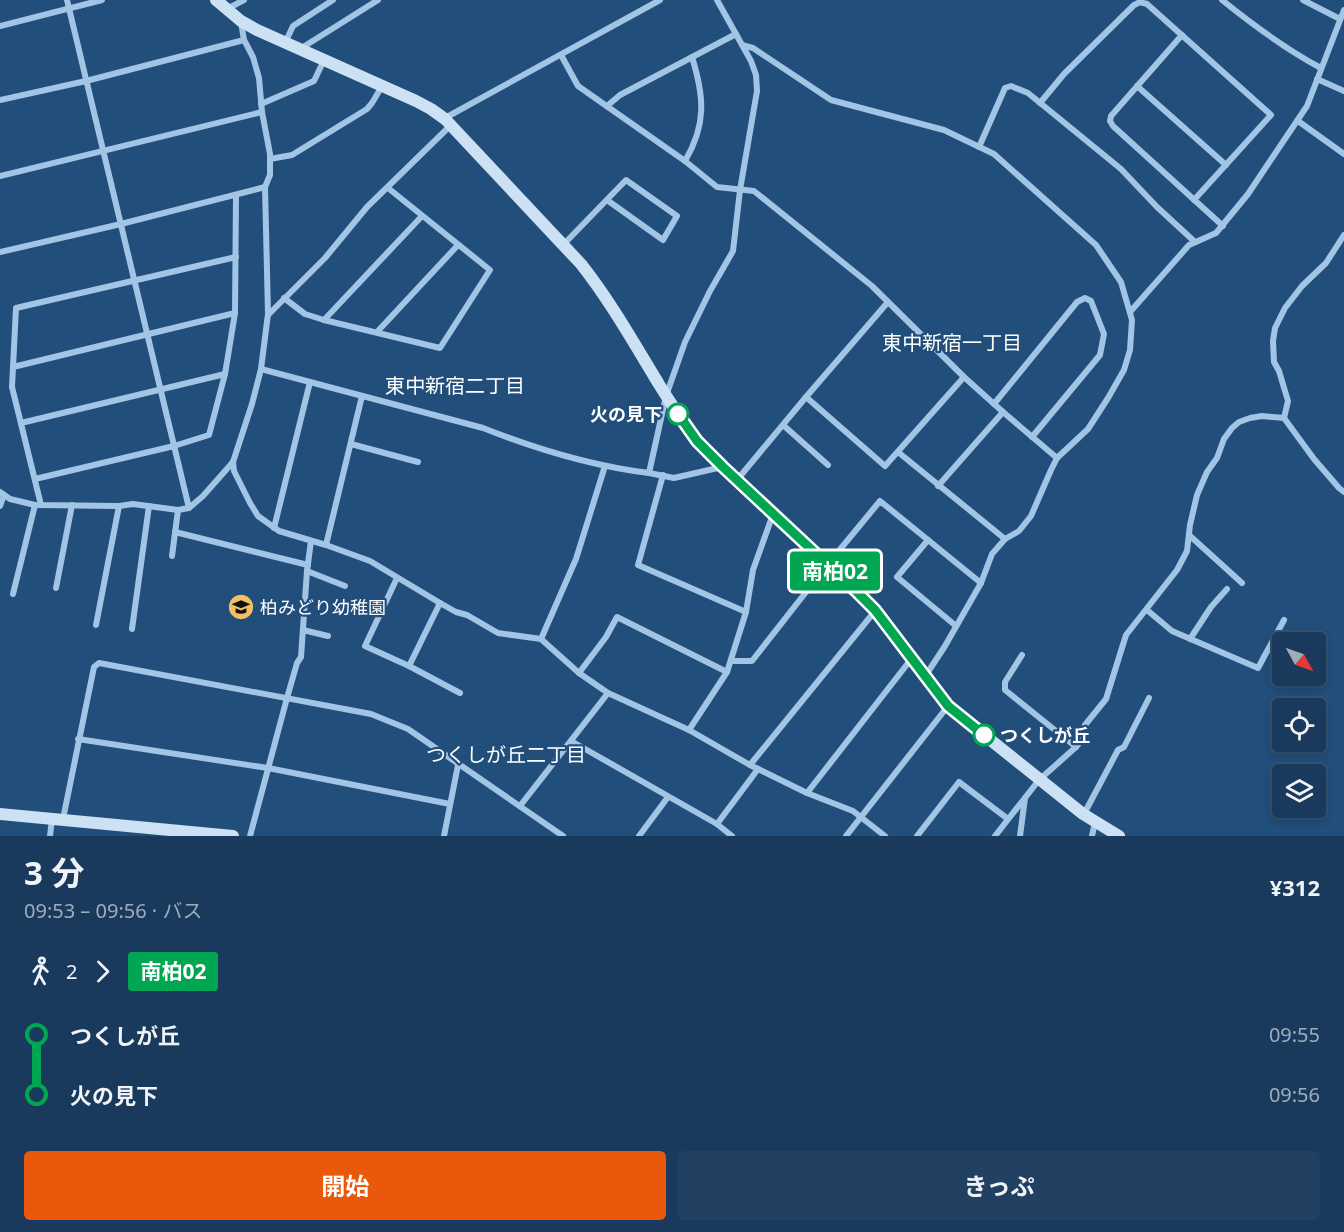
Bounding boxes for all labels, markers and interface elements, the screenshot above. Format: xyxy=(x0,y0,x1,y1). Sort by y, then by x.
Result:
district label: 東中新宿一丁目 xyxy=(882,329,1022,356)
district label: 東中新宿二丁目 xyxy=(385,372,525,399)
place label: 火の見下 xyxy=(590,402,662,426)
marker: 火の見下 xyxy=(667,403,689,425)
line badge: 南柏02 xyxy=(793,552,877,590)
text: 南柏02 xyxy=(802,557,868,585)
school or university icon: 柏みどり幼稚園 xyxy=(226,592,256,622)
place label: 柏みどり幼稚園 xyxy=(260,595,386,619)
north arrow xyxy=(1272,632,1326,686)
map controls xyxy=(1272,632,1326,818)
button: locate xyxy=(1272,698,1326,752)
place label: つくしが丘 xyxy=(1000,723,1090,747)
marker: つくしが丘 xyxy=(973,724,995,746)
district label: つくしが丘二丁目 xyxy=(426,741,586,768)
button: layers xyxy=(1272,764,1326,818)
text: 3 分 xyxy=(24,850,84,895)
text: ¥312 xyxy=(1270,872,1320,902)
text: 09:53 – 09:56 · バス xyxy=(24,897,202,924)
icon: walk xyxy=(24,955,57,988)
icon: forward xyxy=(86,955,119,988)
text: 南柏02 xyxy=(140,957,206,985)
text: 2 xyxy=(66,958,77,985)
text: つくしが丘 xyxy=(70,1020,180,1050)
text: 09:55 xyxy=(1269,1021,1320,1048)
text: 火の見下 xyxy=(70,1080,158,1110)
text: 09:56 xyxy=(1269,1081,1320,1108)
button: 開始 xyxy=(24,1151,666,1220)
button: きっぷ xyxy=(678,1151,1320,1220)

